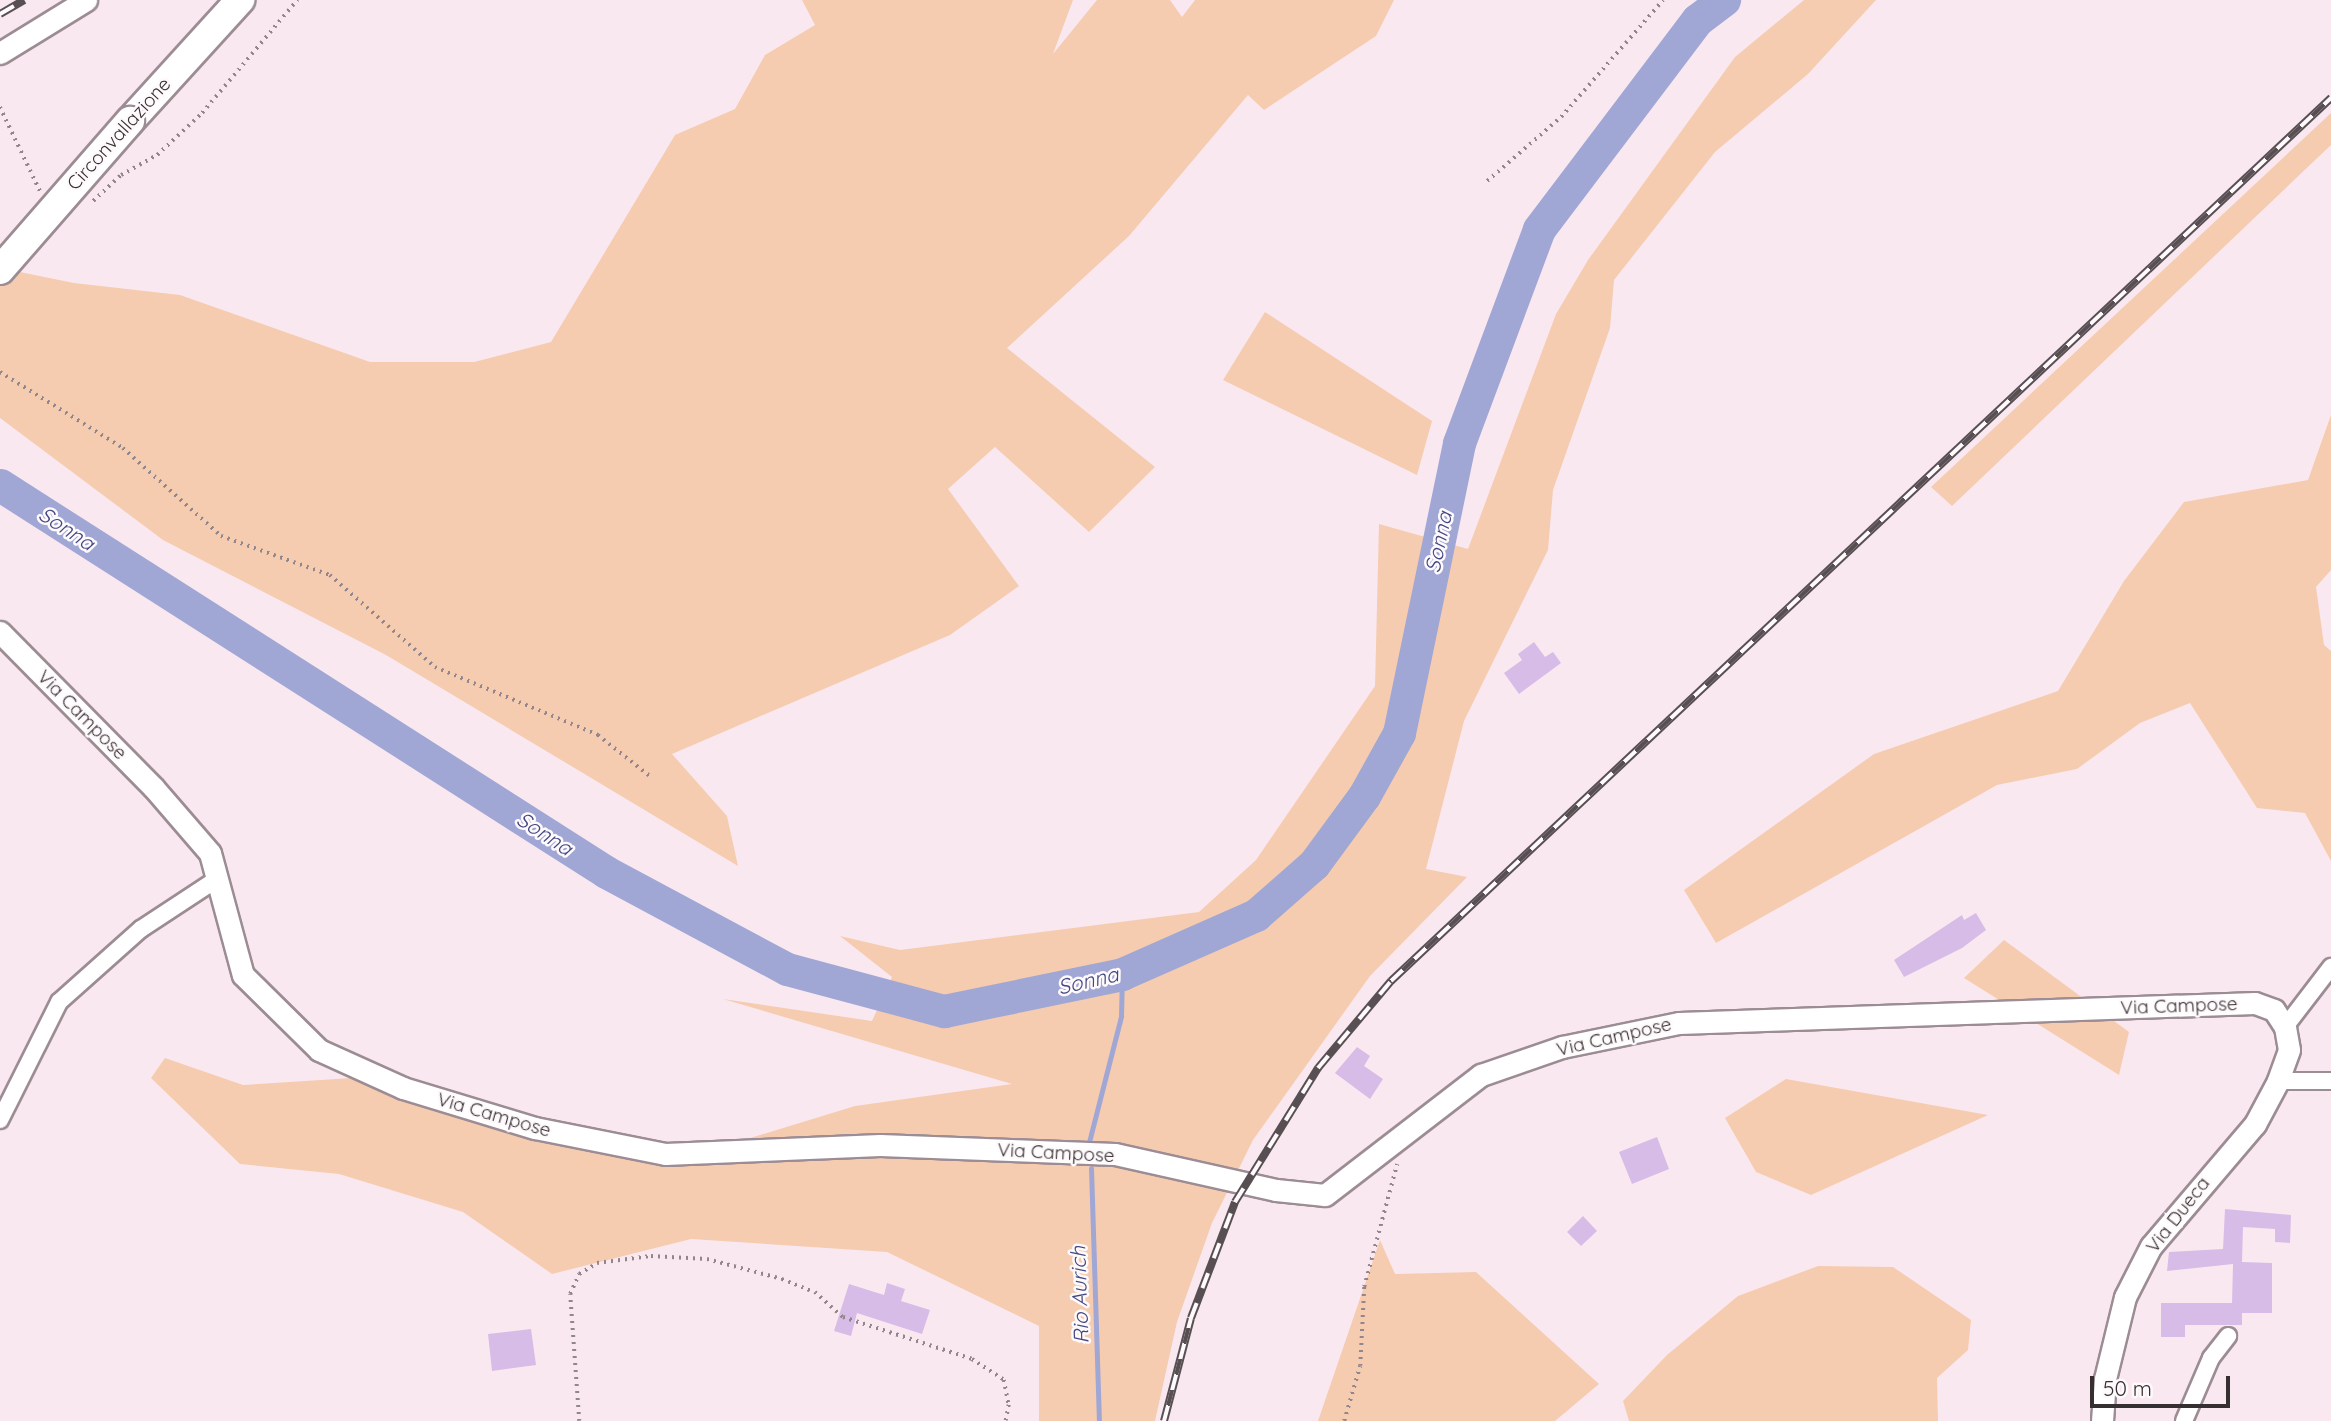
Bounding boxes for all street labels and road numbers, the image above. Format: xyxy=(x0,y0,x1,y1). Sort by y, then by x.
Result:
street label: Circonvallazione xyxy=(62,73,176,195)
street label: Via Campose xyxy=(32,665,132,765)
street label: Via Campose xyxy=(2120,993,2238,1019)
street label: Via Campose xyxy=(1554,1013,1674,1061)
street label: Via Campose xyxy=(434,1088,554,1142)
street label: Via Campose xyxy=(997,1139,1115,1167)
street label: Via Dueca xyxy=(2141,1173,2215,1257)

